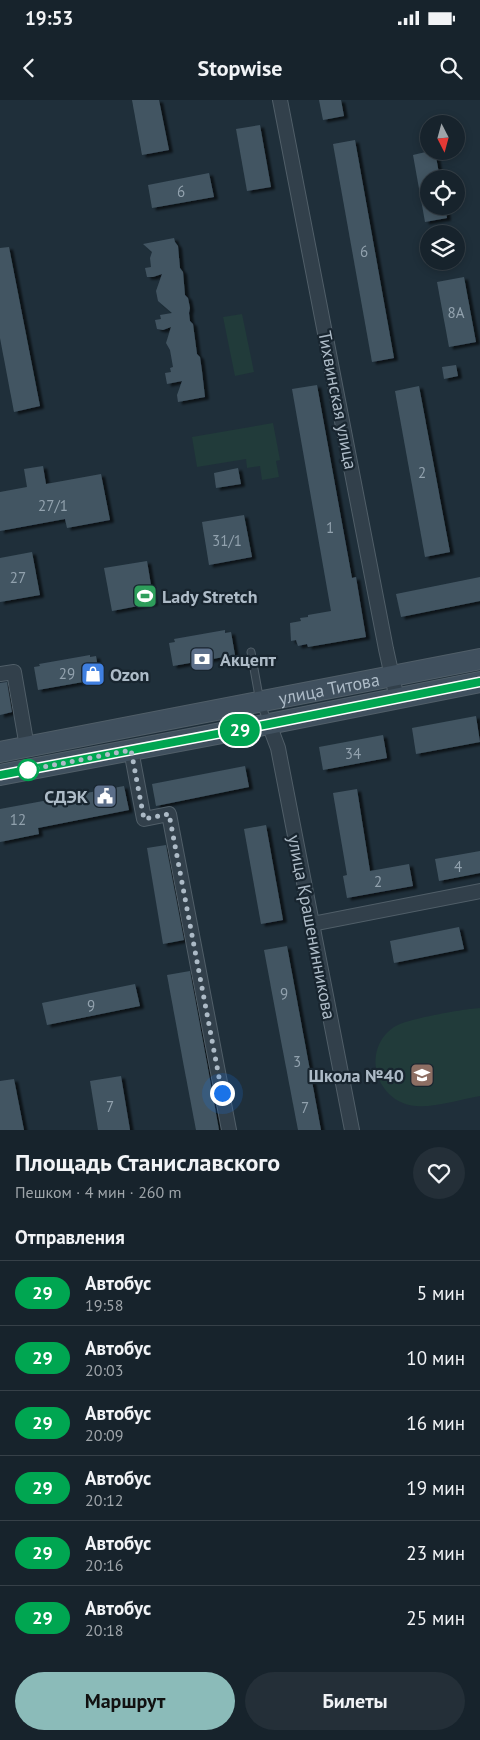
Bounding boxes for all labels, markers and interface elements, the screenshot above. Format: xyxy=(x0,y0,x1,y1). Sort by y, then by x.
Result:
text: 19:53 xyxy=(25,6,73,30)
icon: back xyxy=(15,54,43,82)
text: Stopwise xyxy=(198,54,282,82)
icon: search xyxy=(437,54,465,82)
north arrow xyxy=(420,115,465,160)
map controls xyxy=(420,115,465,270)
button: locate xyxy=(420,170,465,215)
house number: 6 xyxy=(177,182,185,201)
button: layers xyxy=(420,225,465,270)
house number: 6 xyxy=(360,242,368,261)
house number: 8А xyxy=(448,303,465,322)
street label: Тихвинская улица xyxy=(313,329,363,471)
house number: 2 xyxy=(418,463,426,482)
house number: 27/1 xyxy=(38,496,68,515)
house number: 1 xyxy=(326,518,334,537)
house number: 31/1 xyxy=(212,531,242,550)
house number: 27 xyxy=(10,568,26,587)
sports icon: Lady Stretch xyxy=(132,583,158,609)
place label: Lady Stretch xyxy=(162,585,257,608)
bank icon: Акцепт xyxy=(189,646,215,672)
place label: Акцепт xyxy=(220,648,276,671)
shop icon: Ozon xyxy=(80,661,106,687)
place label: Ozon xyxy=(110,663,149,686)
house number: 29 xyxy=(59,664,75,683)
street label: улица Титова xyxy=(276,667,381,709)
line badge: 29 xyxy=(218,714,262,746)
text: 29 xyxy=(230,718,250,741)
house number: 34 xyxy=(345,744,361,763)
unlabelled marker xyxy=(17,759,39,781)
public building icon: СДЭК xyxy=(92,783,118,809)
place label: СДЭК xyxy=(44,785,88,808)
house number: 12 xyxy=(10,810,26,829)
street label: улица Крашенинникова xyxy=(283,833,341,1021)
house number: 4 xyxy=(454,857,462,876)
house number: 2 xyxy=(374,872,382,891)
house number: 9 xyxy=(280,984,288,1003)
house number: 9 xyxy=(87,996,95,1015)
house number: 3 xyxy=(293,1052,301,1071)
school or university icon: Школа №40 xyxy=(409,1062,435,1088)
place label: Школа №40 xyxy=(309,1064,404,1087)
your location xyxy=(210,1081,235,1106)
house number: 7 xyxy=(106,1097,114,1116)
house number: 7 xyxy=(301,1098,309,1117)
text: Площадь Станиславского xyxy=(15,1147,280,1178)
button: heart xyxy=(413,1147,465,1199)
text: Пешком · 4 мин · 260 m xyxy=(15,1182,182,1202)
text: Отправления xyxy=(15,1225,125,1249)
text: Автобус xyxy=(85,1271,151,1295)
text: 29 xyxy=(32,1281,53,1304)
text: 5 мин xyxy=(417,1281,465,1305)
text: 19:58 xyxy=(85,1295,123,1315)
text: Автобус xyxy=(85,1336,151,1360)
text: 29 xyxy=(32,1346,53,1369)
text: 10 мин xyxy=(406,1346,465,1370)
text: 20:03 xyxy=(85,1360,123,1380)
text: Автобус xyxy=(85,1401,151,1425)
text: 29 xyxy=(32,1411,53,1434)
text: 16 мин xyxy=(406,1411,465,1435)
text: 20:09 xyxy=(85,1425,123,1445)
text: Автобус xyxy=(85,1466,151,1490)
text: 29 xyxy=(32,1476,53,1499)
text: 19 мин xyxy=(406,1476,465,1500)
text: 20:12 xyxy=(85,1490,123,1510)
text: Автобус xyxy=(85,1531,151,1555)
text: 29 xyxy=(32,1541,53,1564)
text: 23 мин xyxy=(406,1541,465,1565)
text: 20:16 xyxy=(85,1555,123,1575)
text: Автобус xyxy=(85,1596,151,1620)
text: 29 xyxy=(32,1606,53,1629)
text: 25 мин xyxy=(406,1606,465,1630)
text: 20:18 xyxy=(85,1620,123,1640)
button: Маршрут xyxy=(15,1672,235,1730)
button: Билеты xyxy=(245,1672,465,1730)

